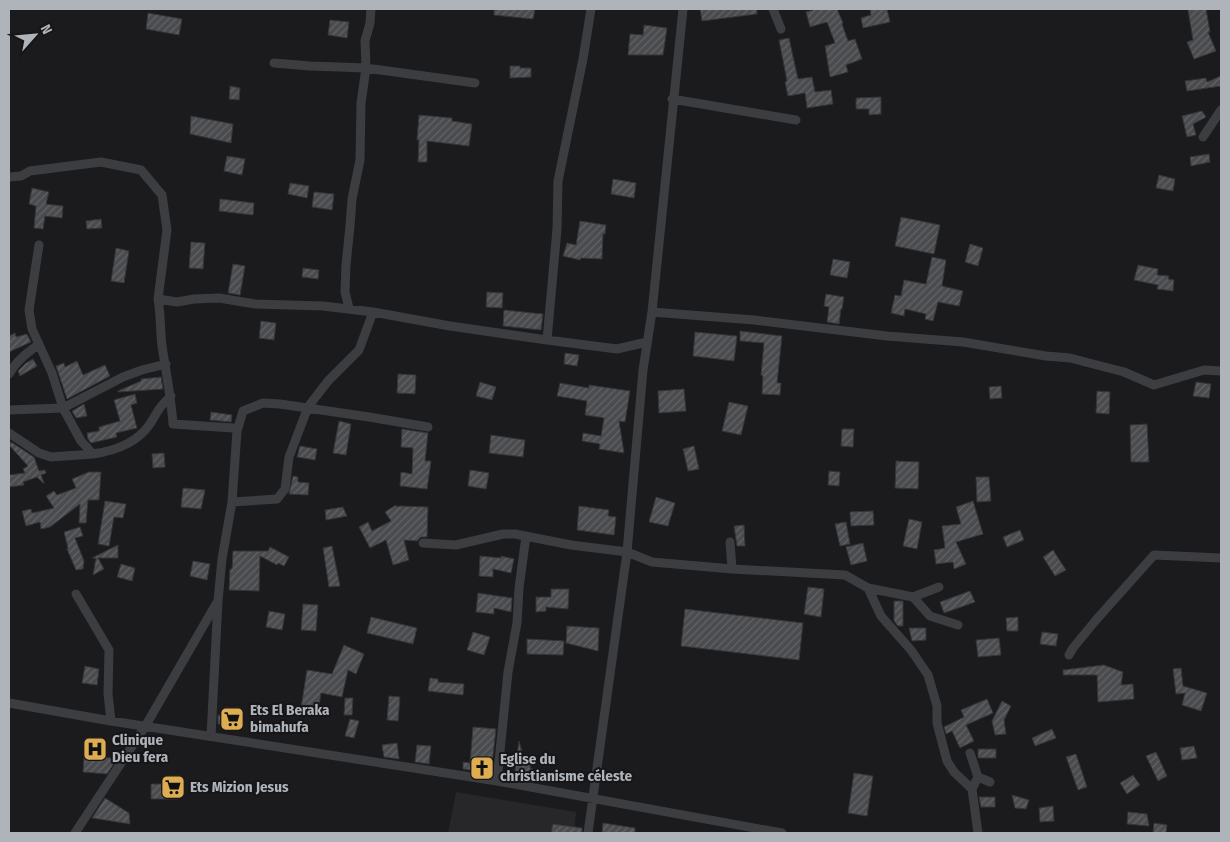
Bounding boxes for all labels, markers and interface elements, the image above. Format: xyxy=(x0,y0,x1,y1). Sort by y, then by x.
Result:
north arrow xyxy=(10,10,60,60)
text: N xyxy=(37,22,56,37)
place label: Ets El Beraka bimahufa xyxy=(250,701,330,736)
supermarket icon: Ets El Beraka bimahufa xyxy=(219,706,245,732)
place label: Clinique Dieu fera xyxy=(112,731,169,766)
hospital icon: Clinique Dieu fera xyxy=(82,736,108,762)
place label: Eglise du christianisme céleste xyxy=(500,750,633,785)
church icon: Eglise du christianisme céleste xyxy=(469,755,495,781)
supermarket icon: Ets Mizion Jesus xyxy=(160,774,186,800)
place label: Ets Mizion Jesus xyxy=(190,778,289,796)

